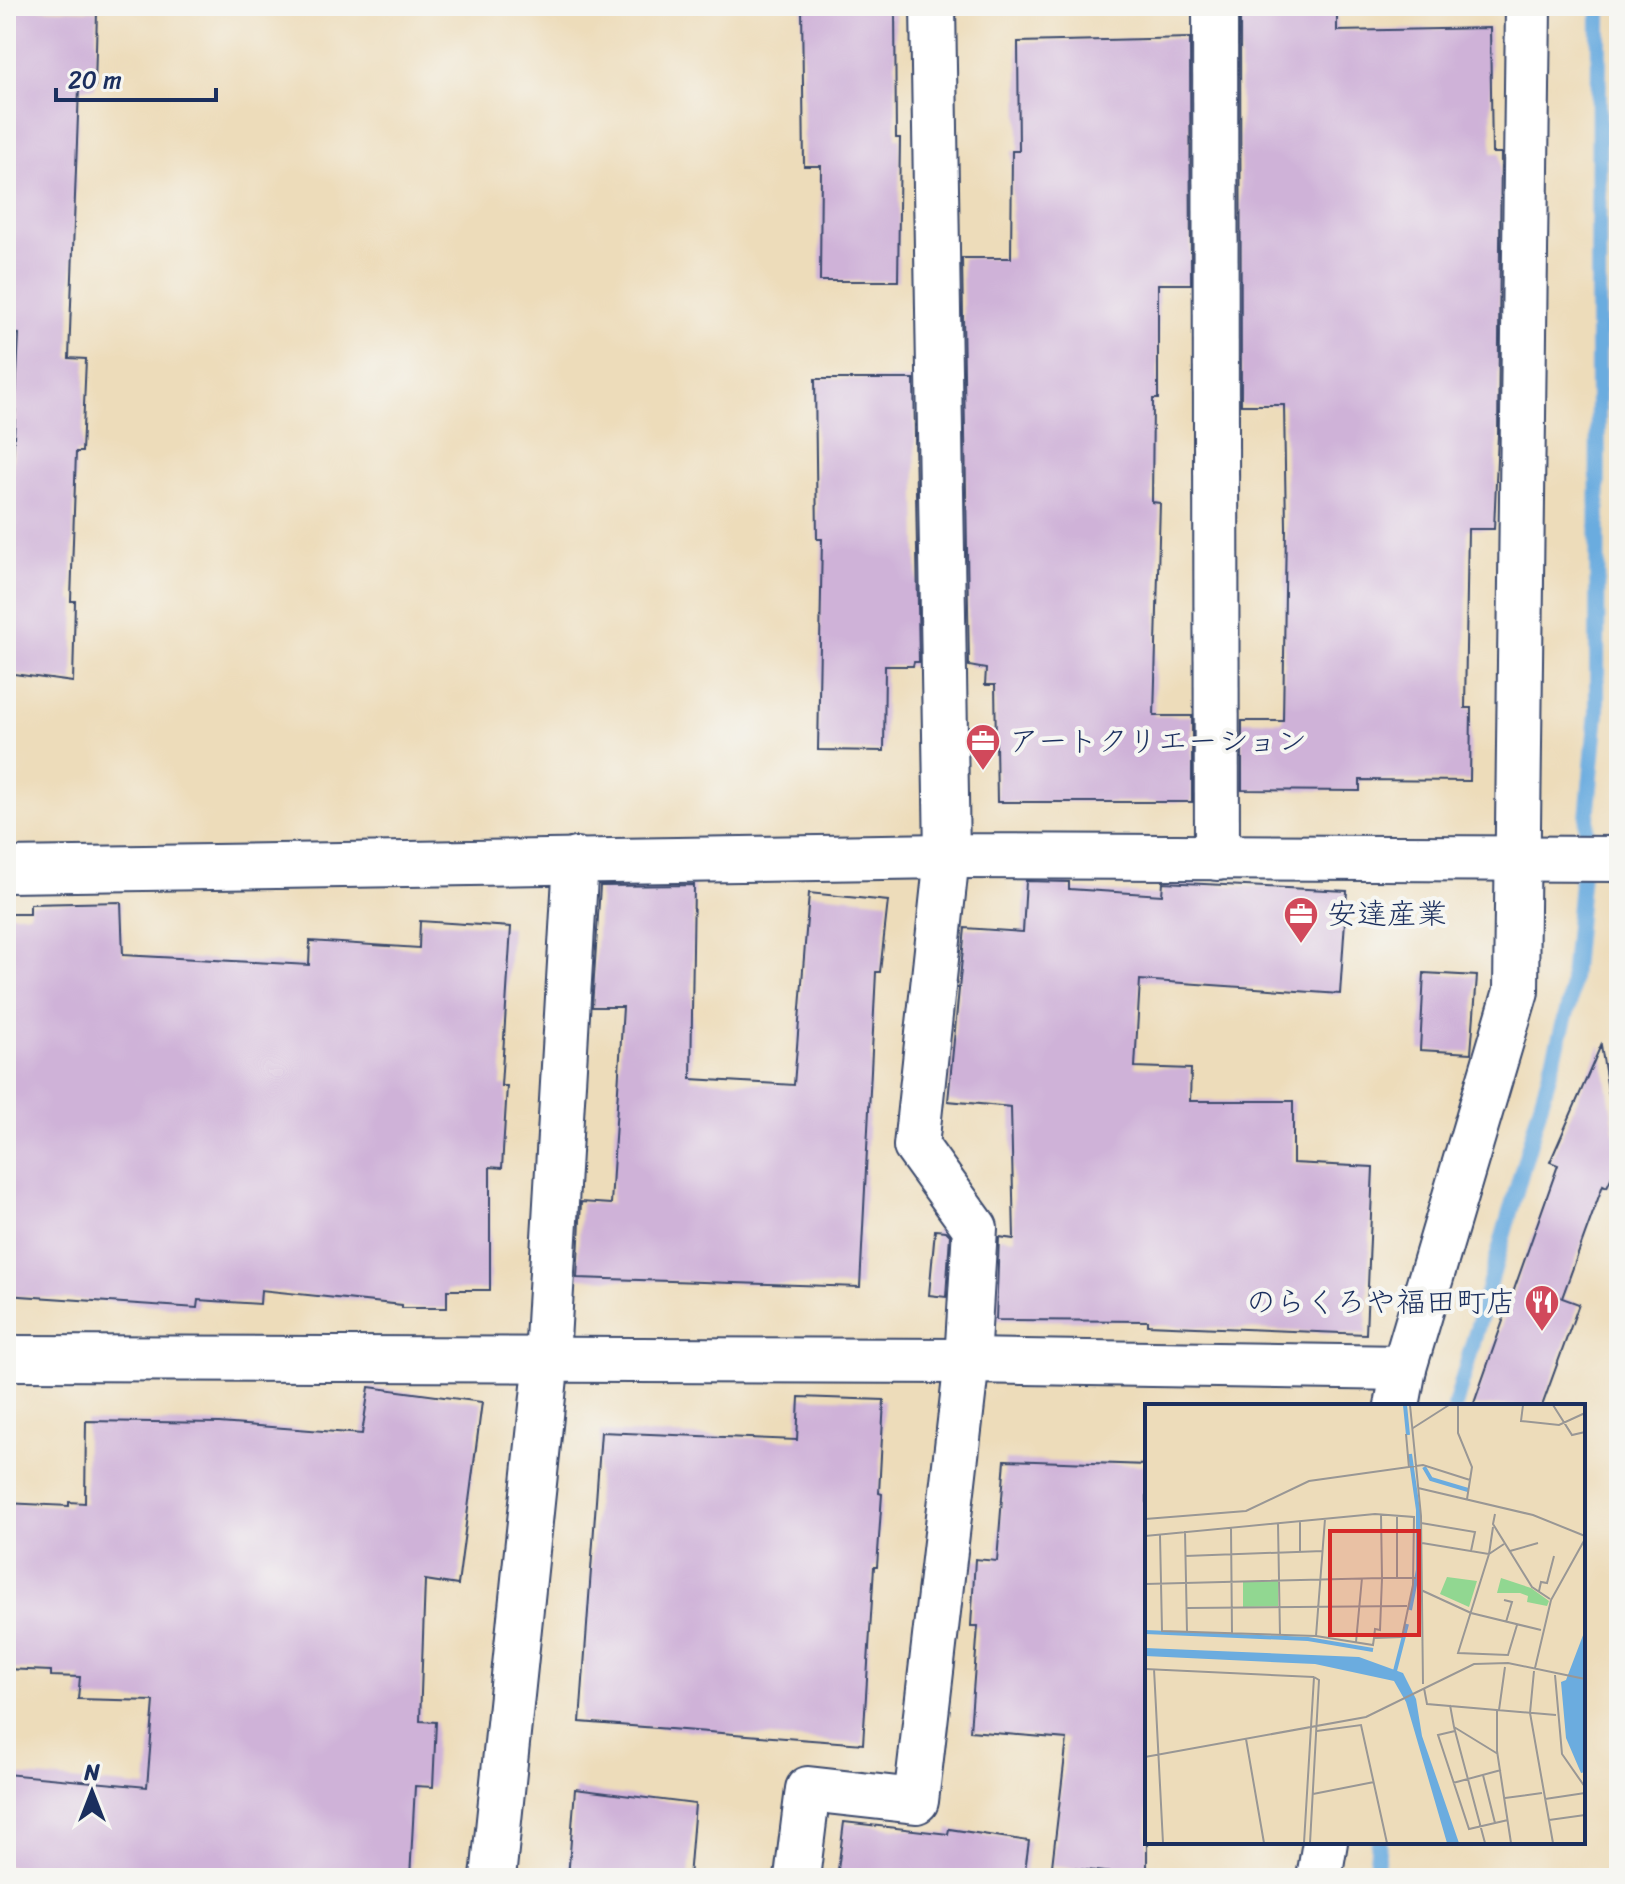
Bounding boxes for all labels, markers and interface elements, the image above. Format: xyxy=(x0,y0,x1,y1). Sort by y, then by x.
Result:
scale bar xyxy=(56,52,216,102)
text: 20 m xyxy=(68,59,122,101)
place label: アートクリエーション xyxy=(1009,714,1307,768)
office icon: アートクリエーション xyxy=(964,722,1002,772)
place label: 安達産業 xyxy=(1327,887,1447,941)
office icon: 安達産業 xyxy=(1282,895,1320,945)
place label: のらくろや福田町店 xyxy=(1246,1275,1516,1329)
restaurant icon: のらくろや福田町店 xyxy=(1523,1283,1561,1333)
inset map xyxy=(1145,1404,1585,1844)
north arrow xyxy=(52,1752,132,1832)
text: N xyxy=(83,1753,100,1792)

